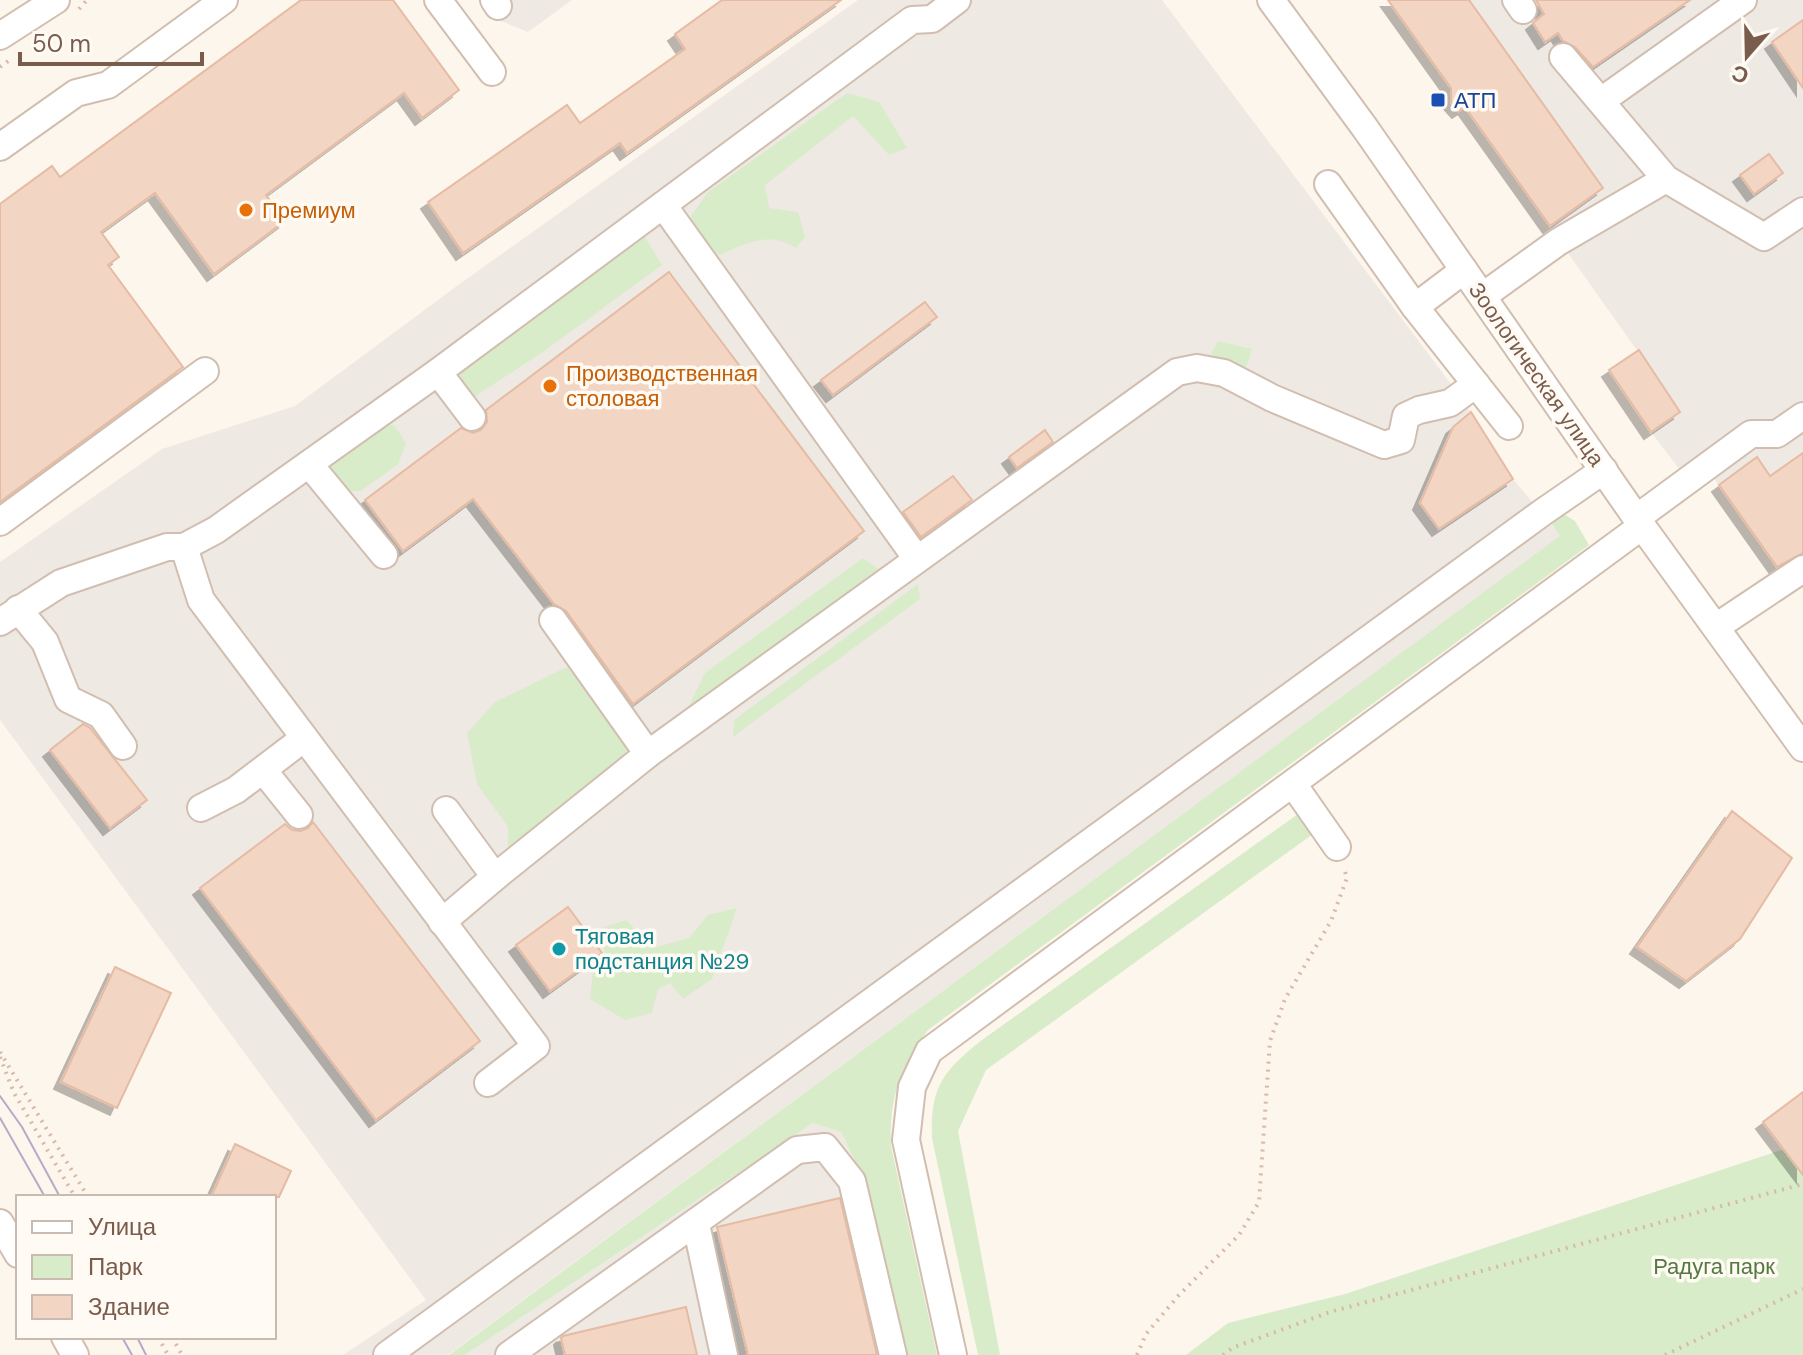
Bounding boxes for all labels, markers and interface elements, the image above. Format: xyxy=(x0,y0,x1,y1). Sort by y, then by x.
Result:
scale bar xyxy=(20,16,202,66)
north arrow xyxy=(1707,16,1787,96)
text: 50 m xyxy=(32,28,91,59)
text: С xyxy=(1728,58,1753,91)
place label: АТП xyxy=(1454,86,1496,115)
marker: АТП xyxy=(1429,91,1447,109)
place label: Премиум xyxy=(262,196,356,225)
marker: Премиум xyxy=(237,201,255,219)
street label: Зоологическая улица xyxy=(1462,277,1611,473)
place label: Производственная столовая xyxy=(566,359,758,413)
marker: Производственная столовая xyxy=(541,377,559,395)
place label: Тяговая подстанция №29 xyxy=(575,922,749,976)
marker: Тяговая подстанция №29 xyxy=(550,940,568,958)
legend xyxy=(16,1195,276,1339)
text: Улица xyxy=(88,1211,157,1242)
text: Парк xyxy=(88,1251,143,1282)
park label: Радуга парк xyxy=(1653,1252,1775,1281)
text: Здание xyxy=(88,1291,170,1322)

